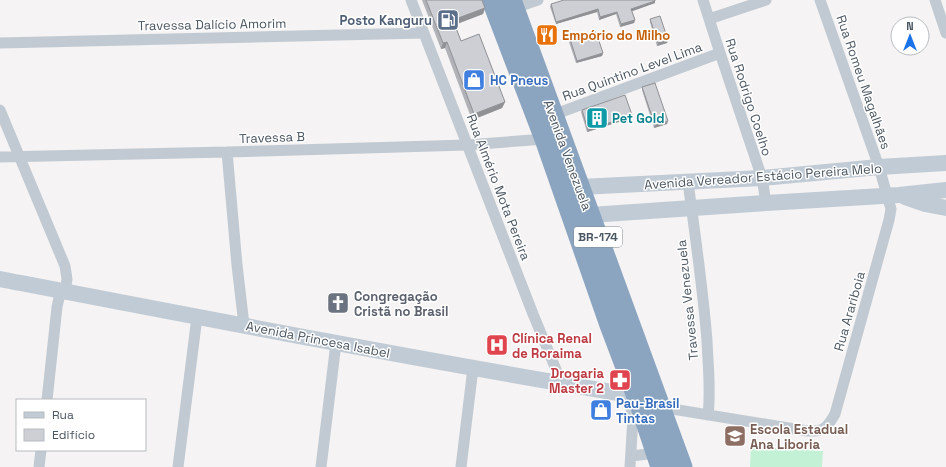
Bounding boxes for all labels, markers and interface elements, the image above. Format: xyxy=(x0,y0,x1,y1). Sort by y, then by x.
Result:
fuel station icon: Posto Kanguru xyxy=(435,7,461,33)
place label: Posto Kanguru xyxy=(340,12,432,29)
street label: Rua Romeu Magalhães xyxy=(833,13,895,152)
street label: Travessa Dalício Amorim xyxy=(138,15,286,34)
north arrow xyxy=(890,16,930,56)
text: N xyxy=(906,19,914,33)
restaurant icon: Empório do Milho xyxy=(534,22,560,48)
place label: Empório do Milho xyxy=(562,27,670,44)
street label: Rua Rodrigo Coelho xyxy=(721,36,776,158)
street label: Rua Quintino Level Lima xyxy=(560,38,705,105)
shop icon: HC Pneus xyxy=(461,67,487,93)
place label: HC Pneus xyxy=(490,72,549,89)
street label: Avenida Venezuela xyxy=(540,98,596,213)
building icon: Pet Gold xyxy=(584,105,610,131)
place label: Pet Gold xyxy=(612,110,665,127)
street label: Rua Almério Mota Pereira xyxy=(463,112,534,263)
street label: Travessa B xyxy=(239,128,305,147)
street label: Avenida Vereador Estácio Pereira Melo xyxy=(644,160,882,193)
road number: BR-174 xyxy=(574,227,622,247)
street label: Travessa Venezuela xyxy=(673,238,702,361)
street label: Rua Arariboia xyxy=(830,269,869,353)
place label: Congregação Cristã no Brasil xyxy=(354,288,448,320)
church icon: Congregação Cristã no Brasil xyxy=(325,290,351,316)
street label: Avenida Princesa Isabel xyxy=(244,317,391,362)
place label: Clínica Renal de Roraima xyxy=(512,330,592,362)
hospital icon: Clínica Renal de Roraima xyxy=(484,332,510,358)
place label: Drogaria Master 2 xyxy=(549,365,604,397)
pharmacy icon: Drogaria Master 2 xyxy=(607,367,633,393)
place label: Pau-Brasil Tintas xyxy=(616,395,680,427)
shop icon: Pau-Brasil Tintas xyxy=(588,397,614,423)
legend xyxy=(16,399,146,451)
text: Rua xyxy=(52,407,74,423)
place label: Escola Estadual Ana Liboria xyxy=(750,421,848,453)
school or university icon: Escola Estadual Ana Liboria xyxy=(722,423,748,449)
text: Edifício xyxy=(52,427,95,443)

